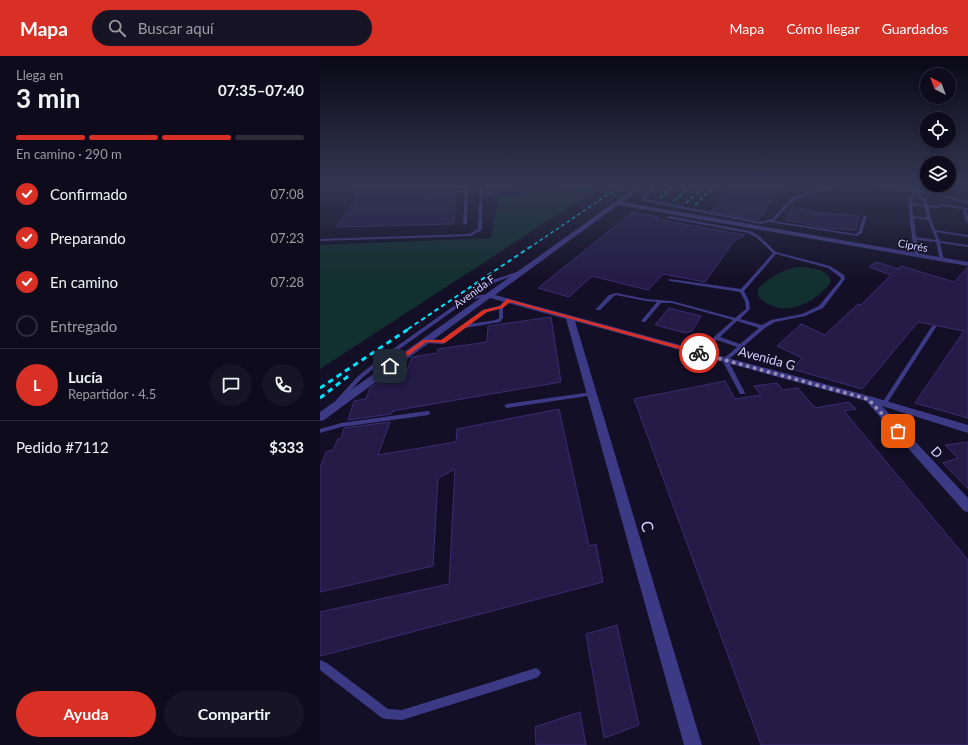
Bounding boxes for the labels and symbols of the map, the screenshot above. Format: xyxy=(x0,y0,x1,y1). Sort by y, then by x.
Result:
north arrow xyxy=(920,68,956,104)
street label: Ciprés xyxy=(897,236,929,254)
street label: Avenida F xyxy=(451,272,497,310)
courier xyxy=(679,333,719,373)
street label: Avenida G xyxy=(737,343,797,373)
pin xyxy=(373,349,407,383)
pin xyxy=(881,414,915,448)
street label: D xyxy=(928,443,946,461)
street label: C xyxy=(637,518,659,534)

